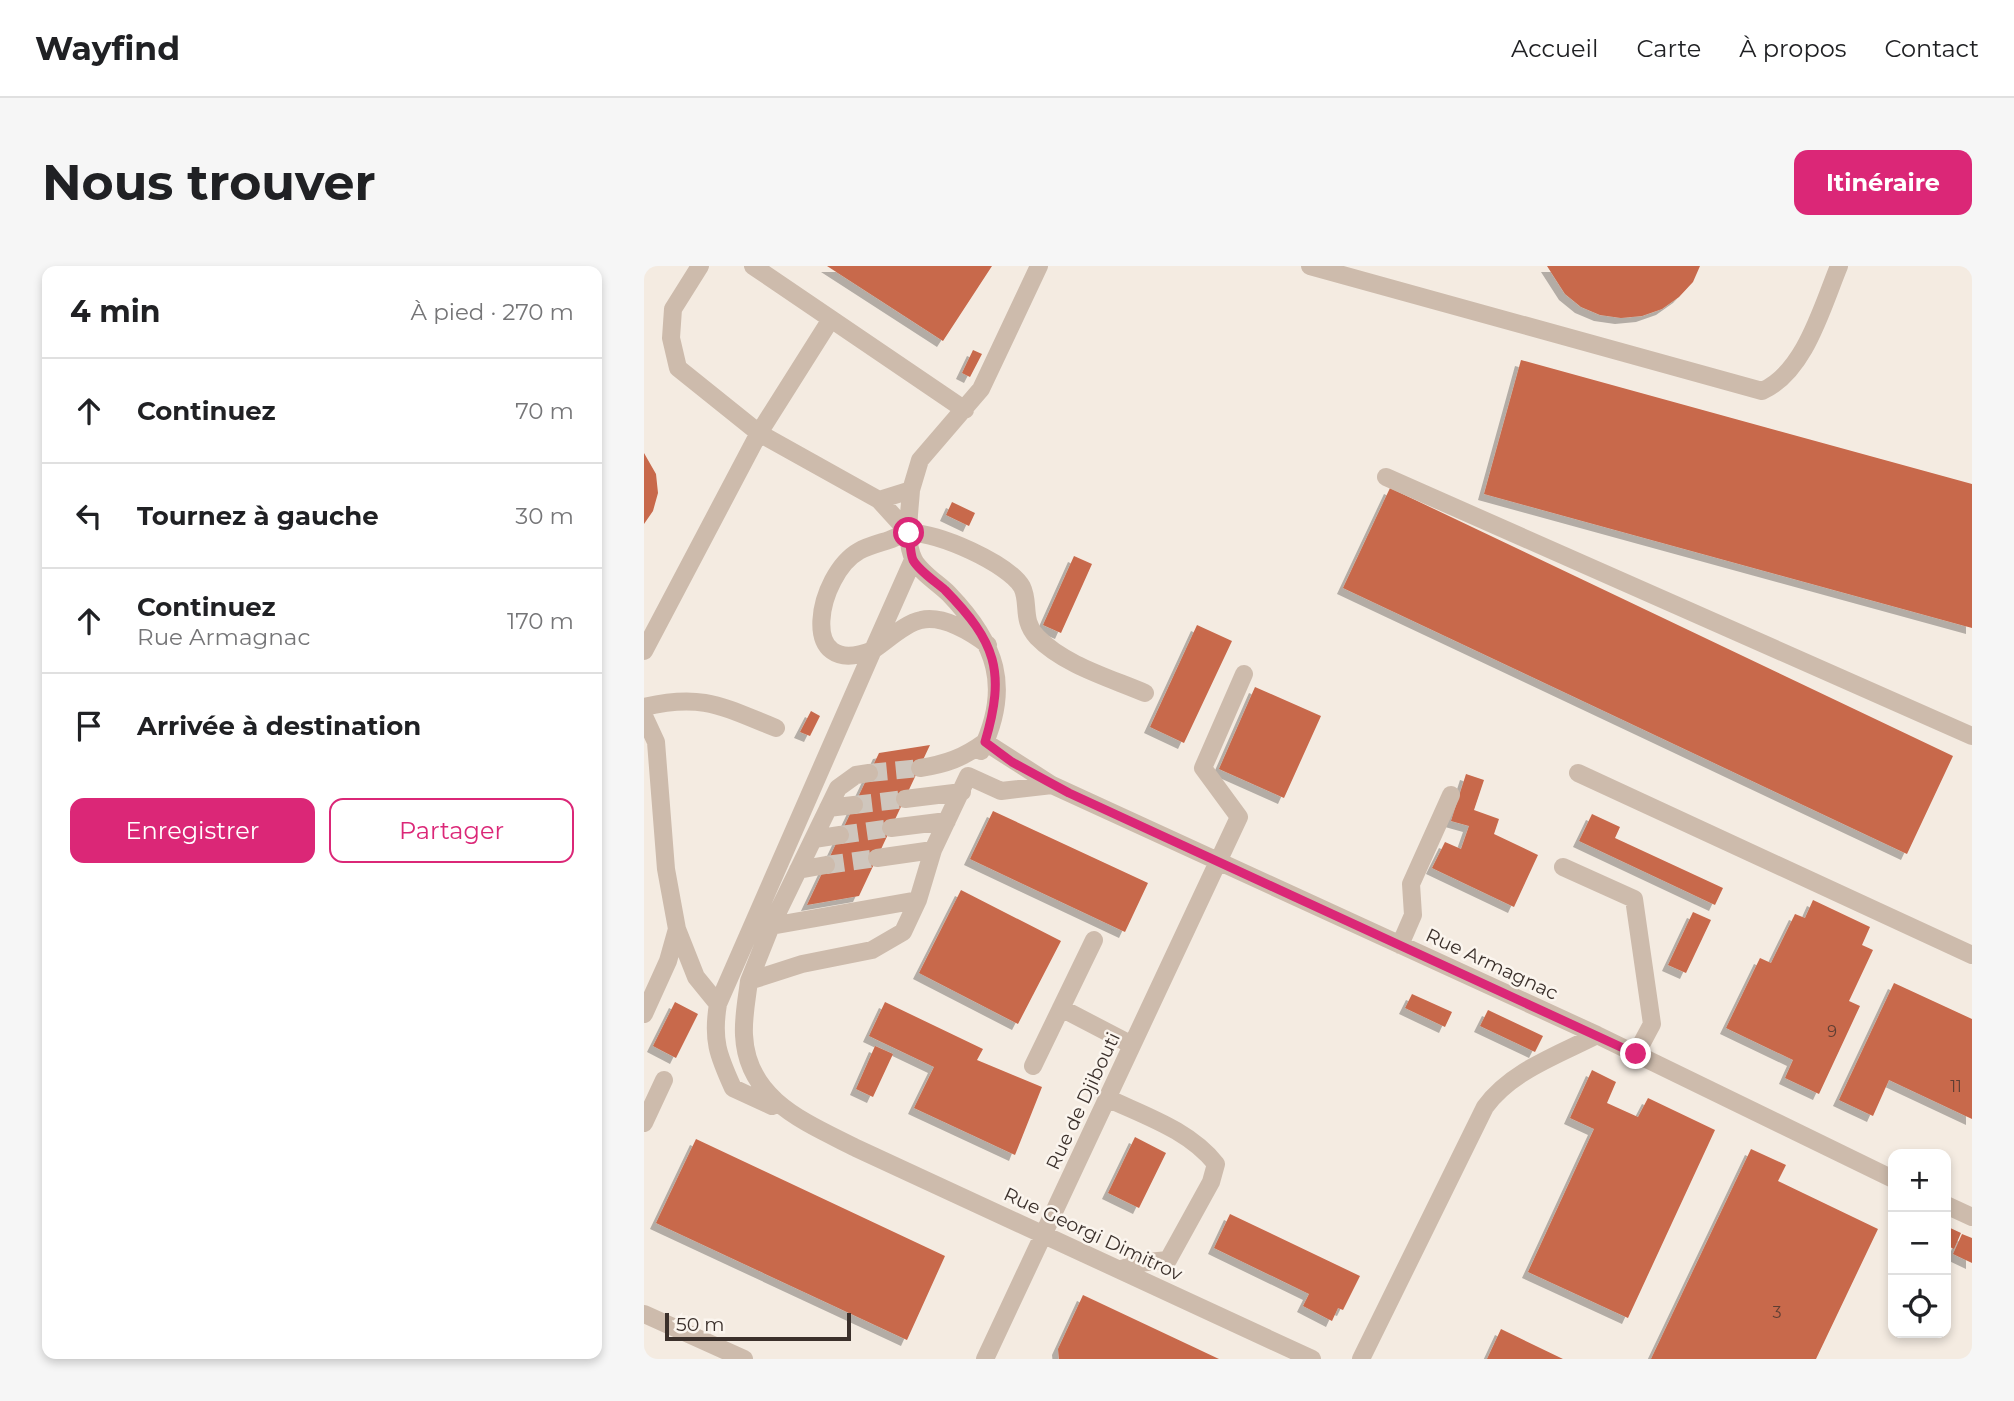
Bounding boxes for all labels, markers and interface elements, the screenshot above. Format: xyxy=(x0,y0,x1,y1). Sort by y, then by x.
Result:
text: Wayfind xyxy=(35,28,180,68)
text: Accueil xyxy=(1511,34,1598,63)
text: Carte xyxy=(1636,34,1701,63)
text: À propos xyxy=(1739,34,1846,63)
text: Contact xyxy=(1884,34,1979,63)
button: Itinéraire xyxy=(1794,150,1972,215)
text: Nous trouver xyxy=(42,153,376,212)
text: 4 min xyxy=(70,293,160,330)
text: À pied · 270 m xyxy=(411,298,574,326)
icon: ahead xyxy=(70,392,108,430)
text: Continuez xyxy=(137,395,276,427)
text: 70 m xyxy=(515,397,574,425)
icon: left xyxy=(70,497,108,535)
text: Tournez à gauche xyxy=(137,500,379,532)
text: 30 m xyxy=(515,502,574,530)
route start xyxy=(893,517,924,548)
text: Continuez xyxy=(137,591,276,623)
icon: ahead xyxy=(70,602,108,640)
text: 170 m xyxy=(507,607,574,635)
text: Rue Armagnac xyxy=(137,623,310,651)
icon: arrive xyxy=(70,707,108,745)
text: Arrivée à destination xyxy=(137,710,421,742)
button: Enregistrer xyxy=(70,798,315,863)
button: Partager xyxy=(329,798,574,863)
street label: Rue Armagnac xyxy=(1422,923,1562,1005)
house number: 9 xyxy=(1827,1022,1837,1041)
street label: Rue de Djibouti xyxy=(1041,1029,1125,1173)
route end xyxy=(1620,1038,1651,1069)
house number: 11 xyxy=(1950,1077,1962,1096)
map controls xyxy=(1888,1149,1951,1338)
button: + xyxy=(1888,1149,1951,1212)
street label: Rue Georgi Dimitrov xyxy=(1000,1182,1187,1286)
button: − xyxy=(1888,1212,1951,1275)
button: locate xyxy=(1888,1275,1951,1338)
house number: 3 xyxy=(1772,1303,1782,1322)
scale bar xyxy=(665,1310,850,1342)
text: 50 m xyxy=(676,1313,724,1336)

